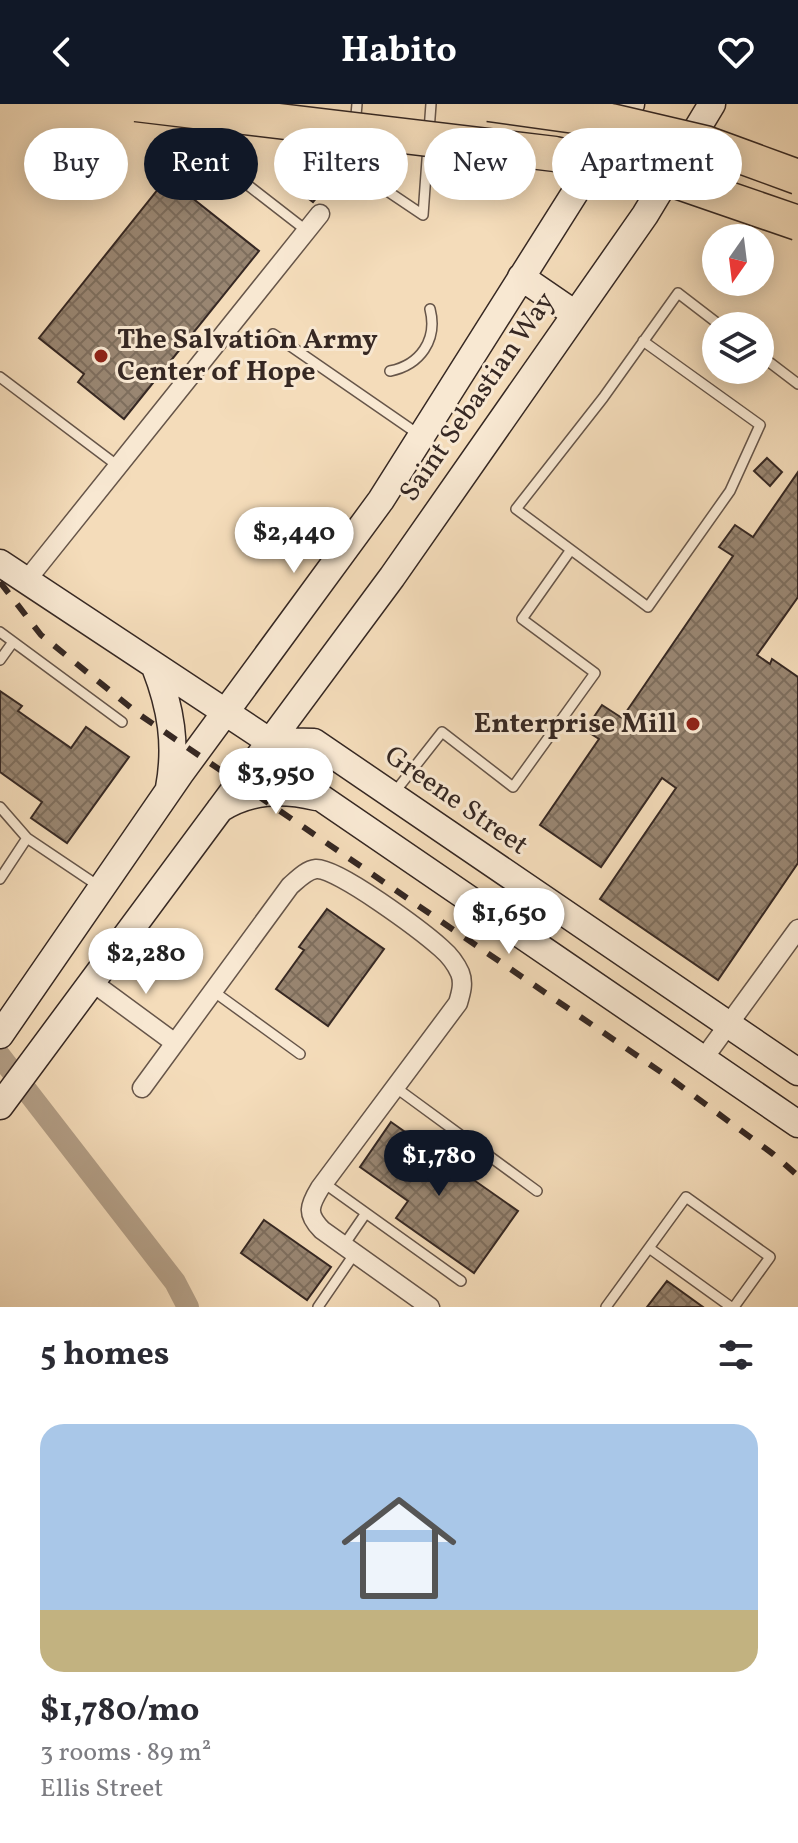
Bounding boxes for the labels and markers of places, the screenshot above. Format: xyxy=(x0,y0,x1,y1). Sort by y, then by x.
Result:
place label: The Salvation Army Center of Hope xyxy=(117,321,378,392)
marker: The Salvation Army Center of Hope xyxy=(92,347,110,365)
pin: $2,440 xyxy=(229,507,359,575)
place label: Enterprise Mill xyxy=(474,705,677,744)
marker: Enterprise Mill xyxy=(684,715,702,733)
pin: $3,950 xyxy=(211,748,341,816)
pin: $1,650 xyxy=(444,888,574,956)
pin: $2,280 xyxy=(81,928,211,996)
pin: $1,780 xyxy=(374,1130,504,1198)

